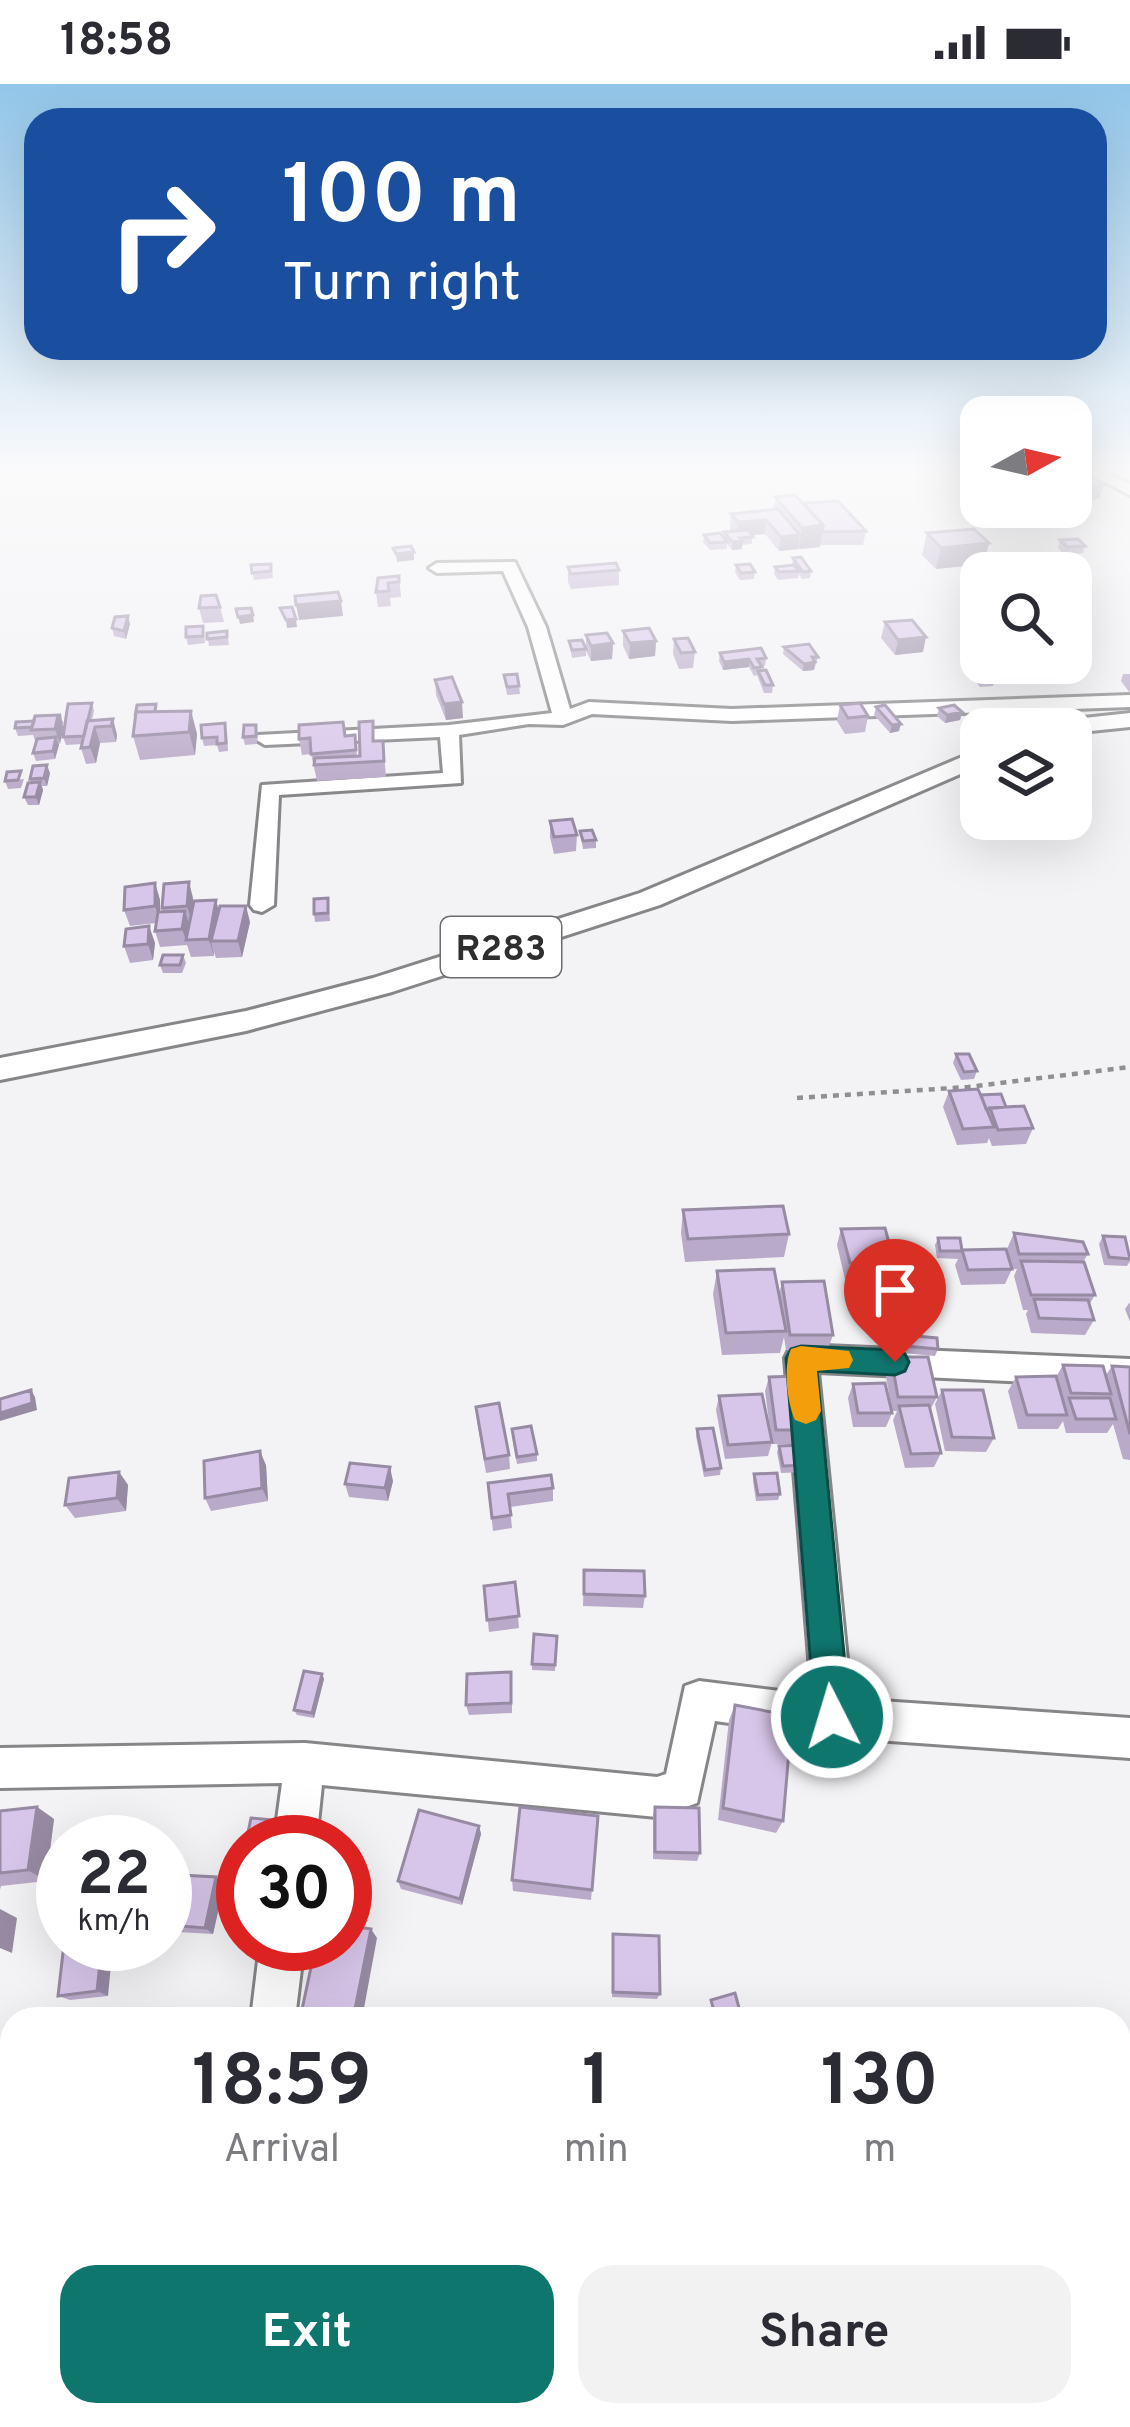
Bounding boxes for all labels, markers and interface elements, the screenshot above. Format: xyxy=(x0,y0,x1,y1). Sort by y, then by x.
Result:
text: 18:58 xyxy=(60,14,173,71)
text: 100 m xyxy=(282,147,521,253)
icon: right xyxy=(84,156,240,312)
text: Turn right xyxy=(282,251,521,320)
north arrow xyxy=(960,396,1092,528)
map controls xyxy=(960,396,1092,840)
button: search xyxy=(960,552,1092,684)
button: layers xyxy=(960,708,1092,840)
road number: R283 xyxy=(441,917,561,977)
pin xyxy=(844,1239,946,1362)
icon: arrive xyxy=(862,1257,928,1323)
position arrow xyxy=(769,1654,895,1780)
speed limit sign: 30 xyxy=(216,1815,372,1971)
text: 22 xyxy=(77,1840,151,1916)
text: km/h xyxy=(78,1904,150,1941)
text: 18:59 xyxy=(192,2039,372,2131)
text: 1 xyxy=(582,2039,611,2131)
text: 130 xyxy=(821,2039,939,2131)
text: Arrival xyxy=(224,2127,340,2176)
text: min xyxy=(564,2127,629,2176)
text: m xyxy=(863,2127,896,2176)
button: Exit xyxy=(60,2265,554,2403)
button: Share xyxy=(578,2265,1071,2403)

